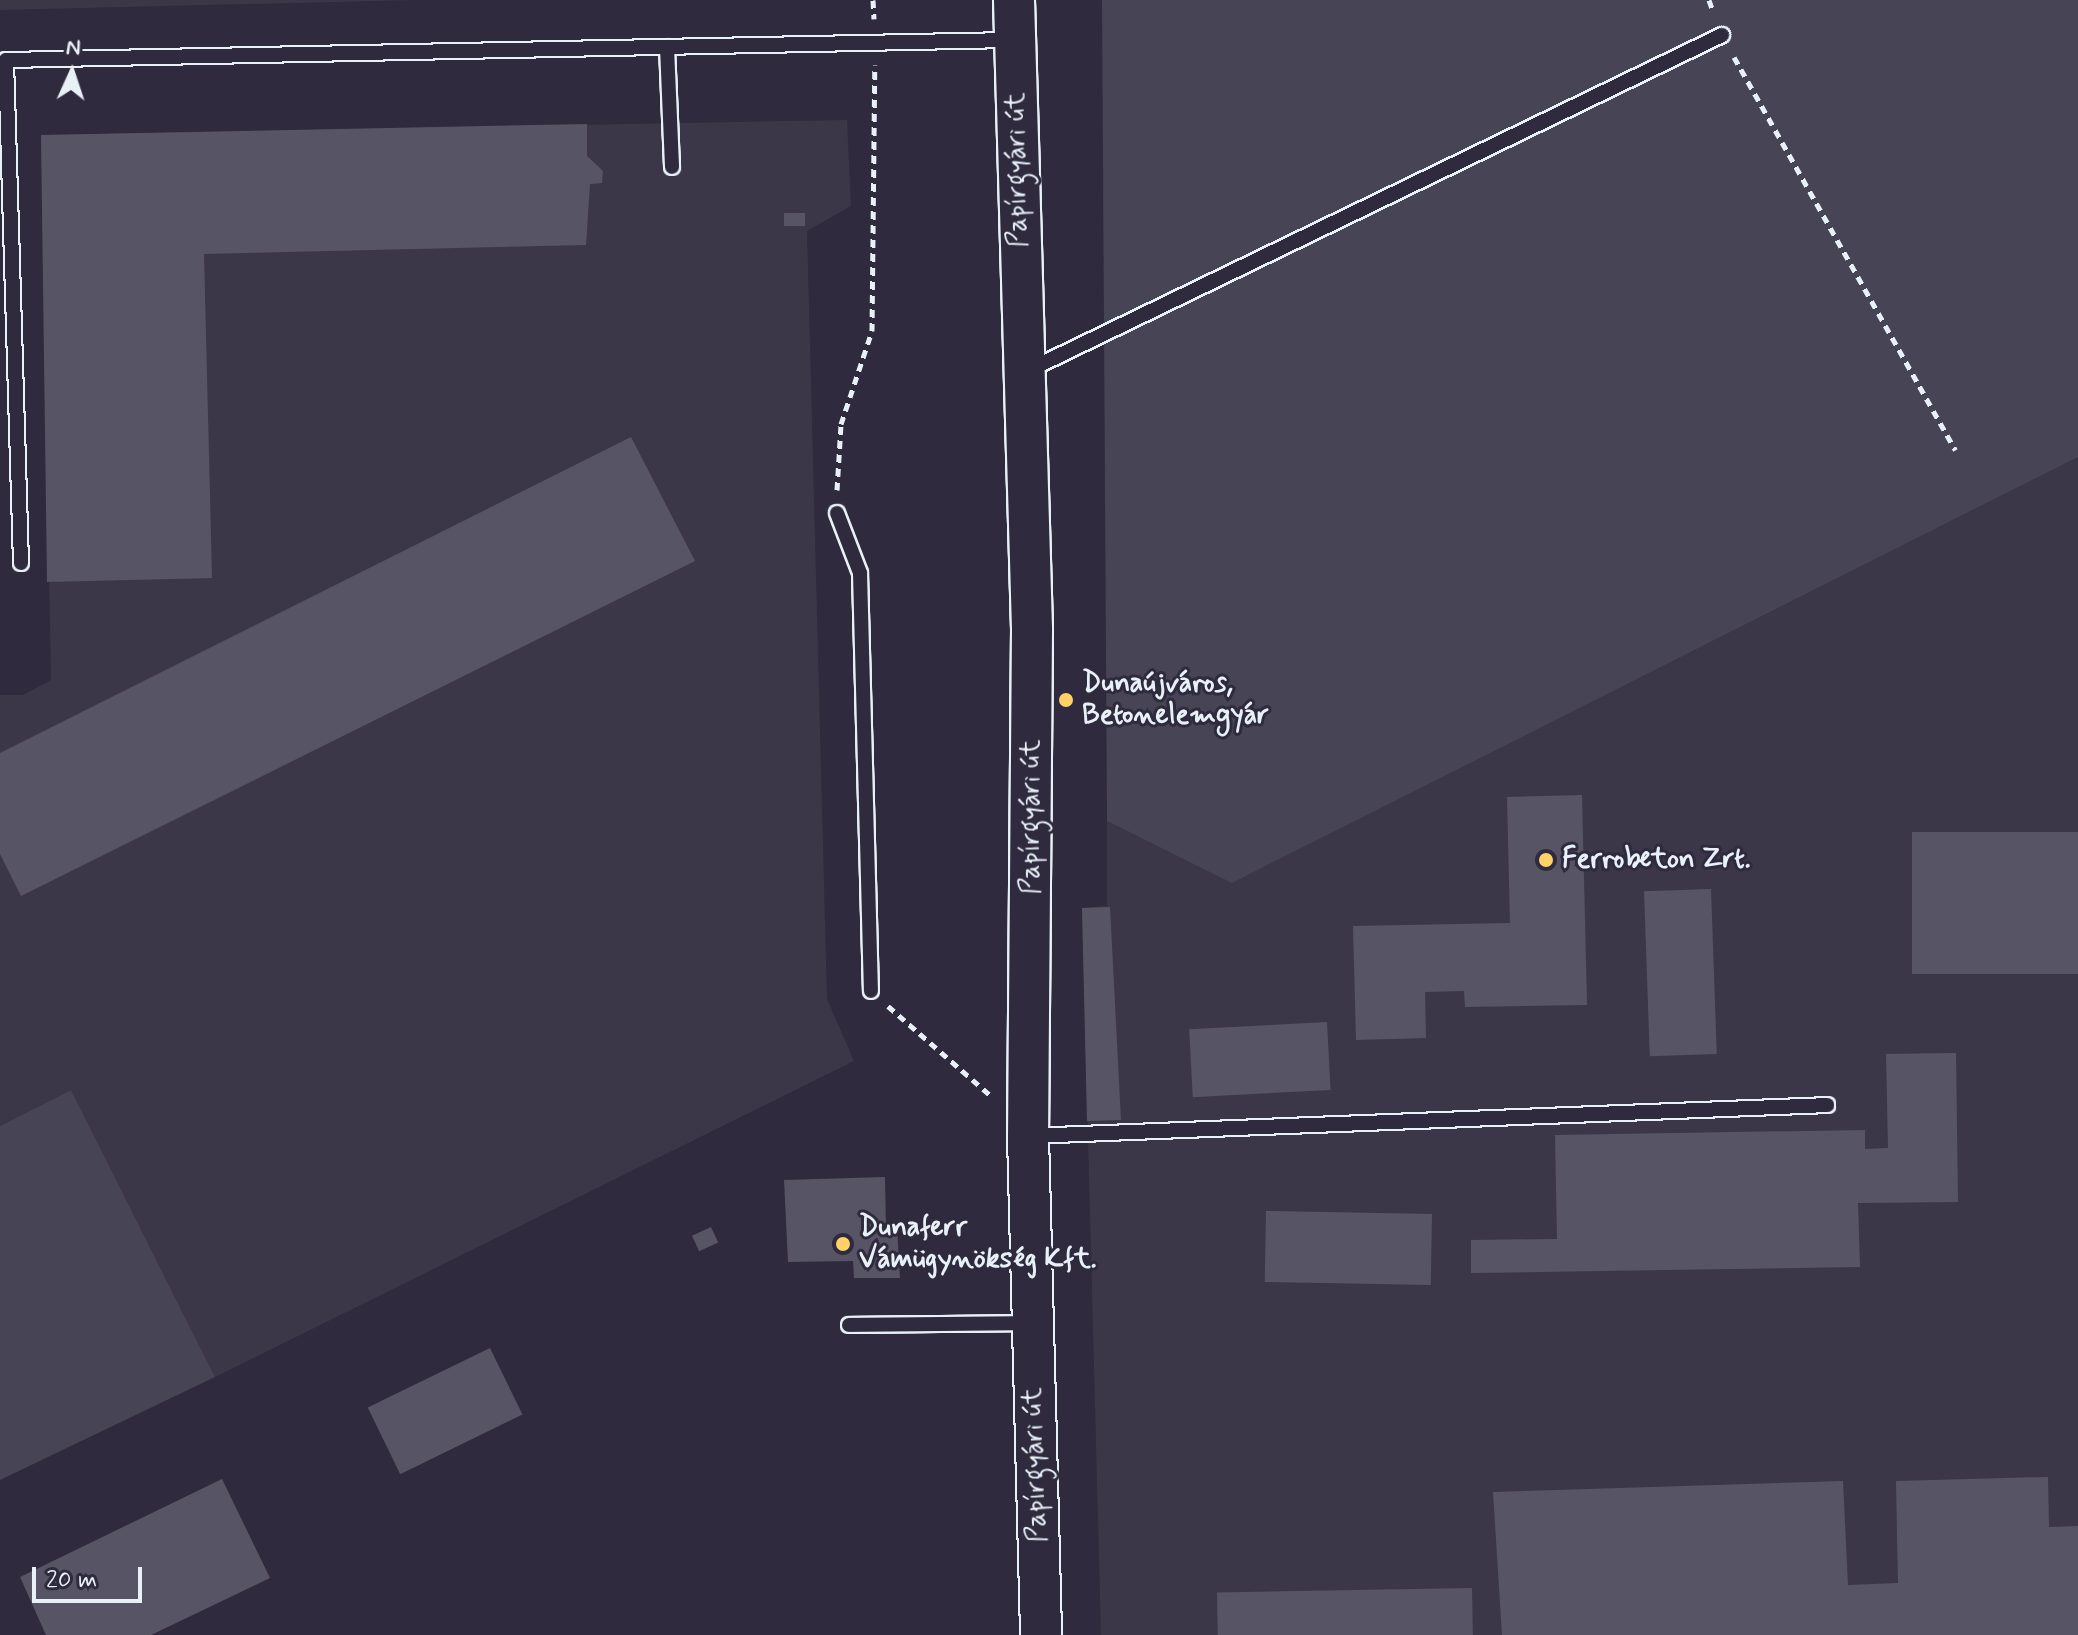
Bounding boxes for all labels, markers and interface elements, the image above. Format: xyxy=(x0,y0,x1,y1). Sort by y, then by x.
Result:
north arrow xyxy=(32,32,112,112)
text: N xyxy=(65,34,81,62)
street label: Papírgyári út xyxy=(1000,92,1036,248)
place label: Dunaújváros, Betonelemgyár xyxy=(1082,667,1269,733)
marker: Dunaújváros, Betonelemgyár xyxy=(1057,691,1075,709)
street label: Papírgyári út xyxy=(1015,739,1049,895)
place label: Ferrobeton Zrt. xyxy=(1562,843,1754,877)
marker: Ferrobeton Zrt. xyxy=(1537,851,1555,869)
place label: Dunaferr Vámügynökség Kft. xyxy=(859,1211,1096,1277)
marker: Dunaferr Vámügynökség Kft. xyxy=(834,1235,852,1253)
street label: Papírgyári út xyxy=(1017,1387,1055,1543)
scale bar xyxy=(36,1551,146,1601)
text: 20 m xyxy=(46,1565,97,1596)

